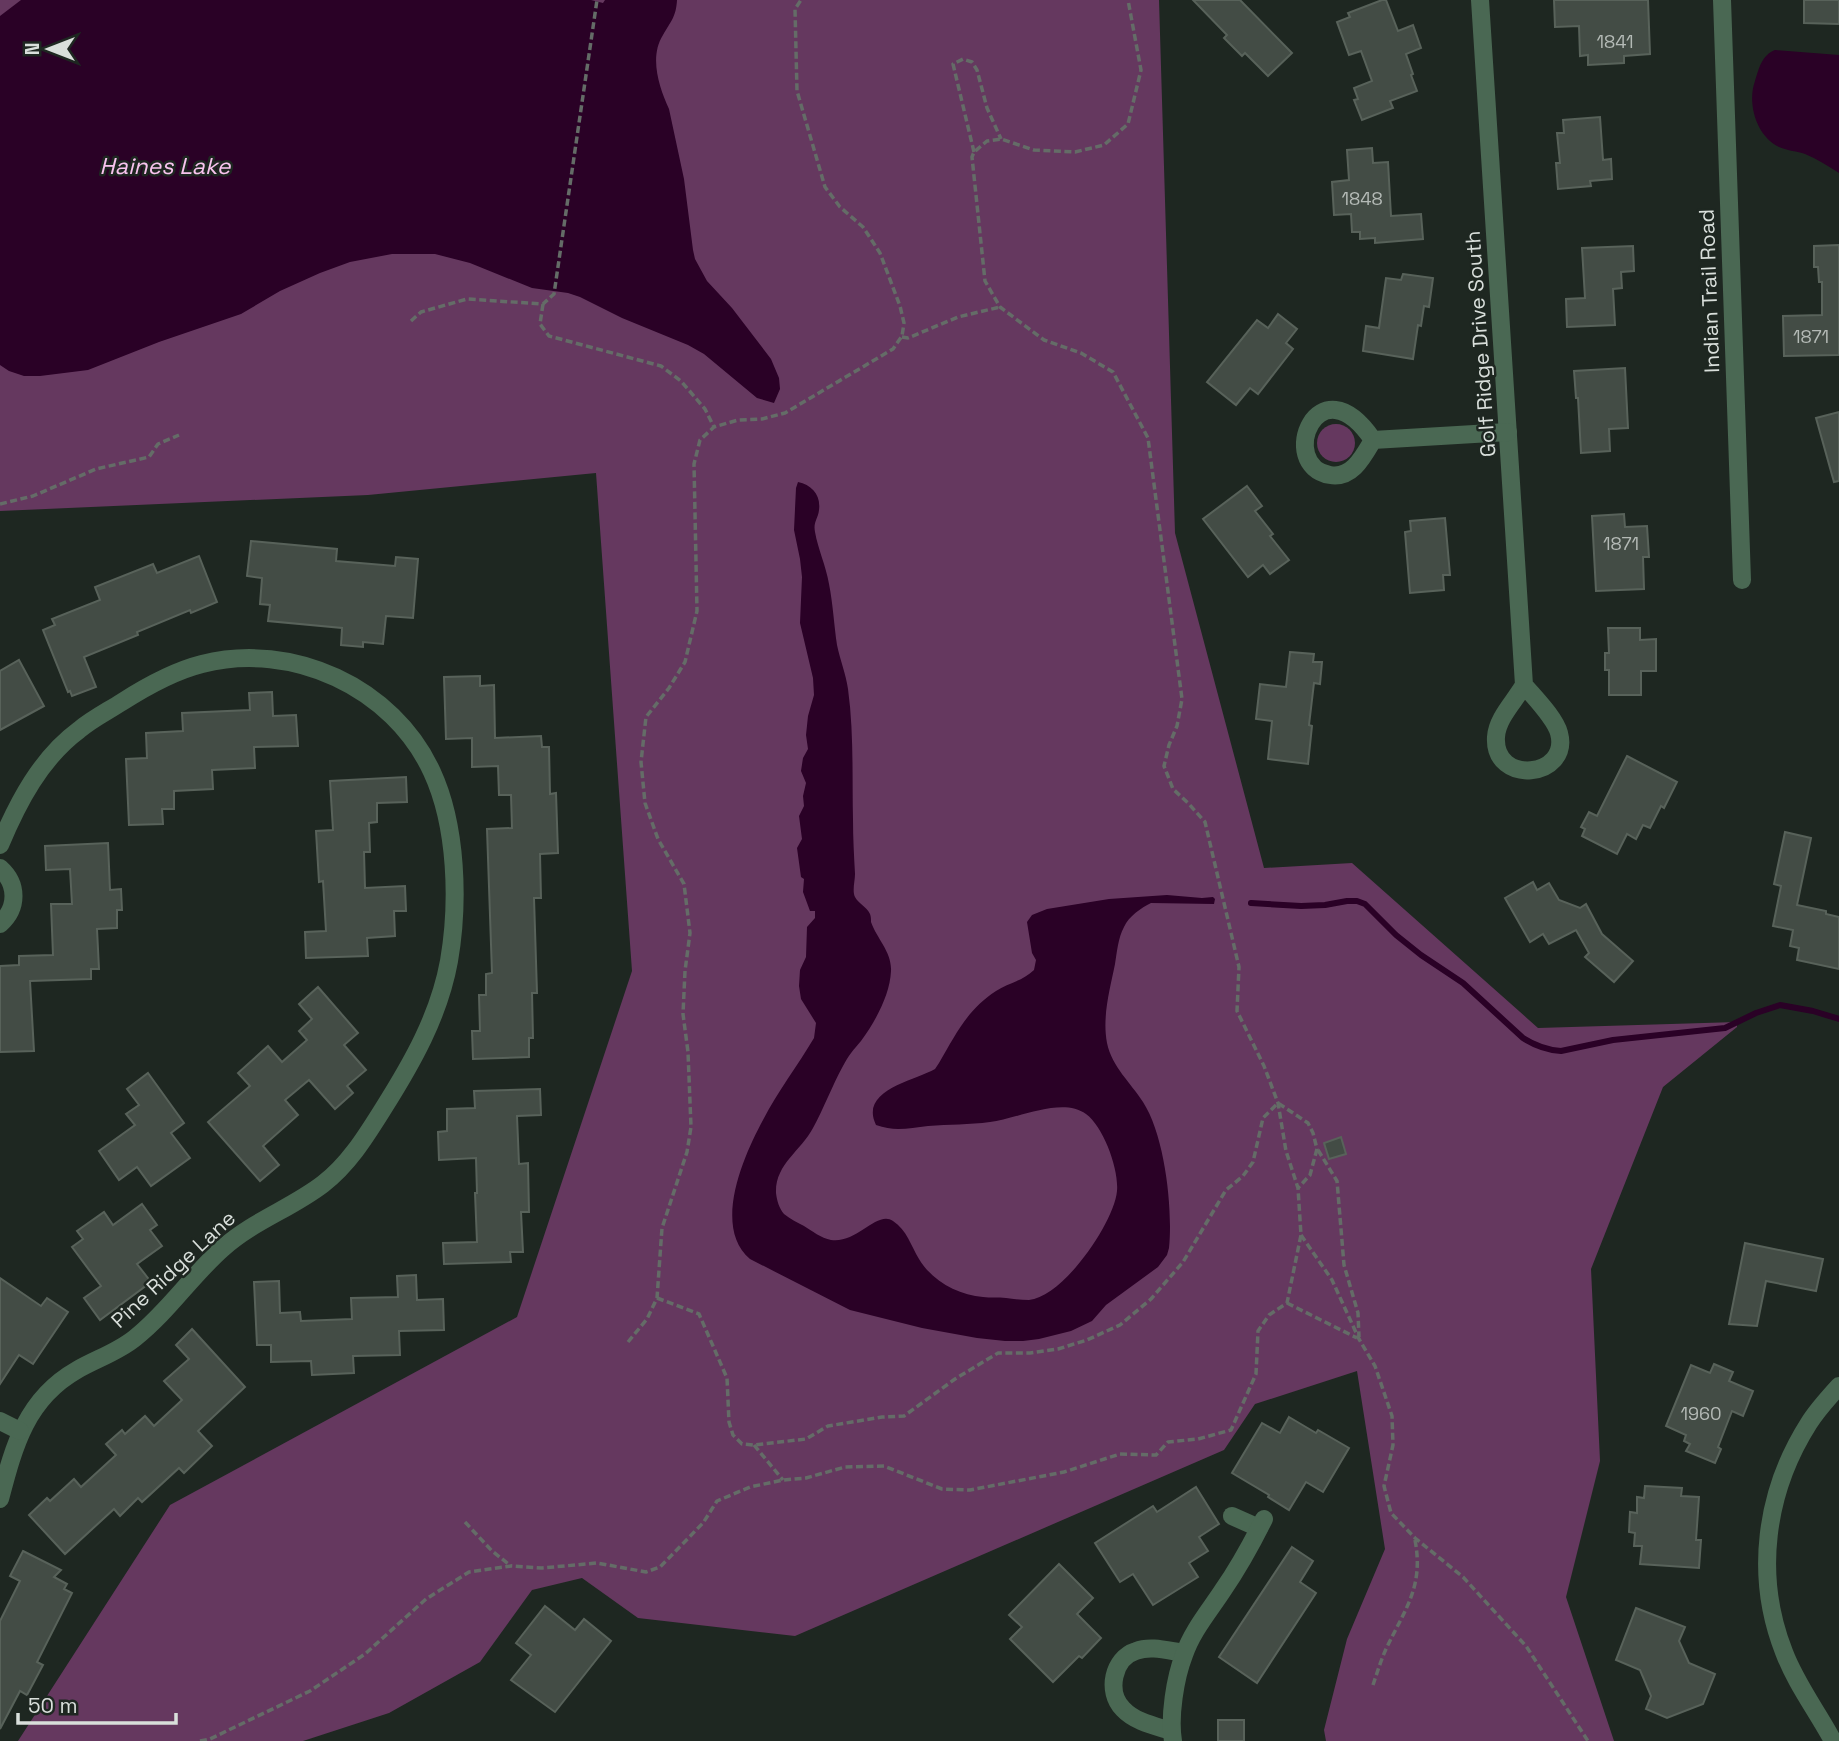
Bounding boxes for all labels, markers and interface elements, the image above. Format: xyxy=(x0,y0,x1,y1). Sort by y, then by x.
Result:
north arrow xyxy=(14,14,84,84)
house number: 1841 xyxy=(1596,30,1634,53)
text: N xyxy=(20,43,45,55)
water label: Haines Lake xyxy=(100,151,232,181)
house number: 1848 xyxy=(1341,187,1383,210)
street label: Indian Trail Road xyxy=(1693,209,1725,373)
street label: Golf Ridge Drive South xyxy=(1459,230,1501,458)
house number: 1871 xyxy=(1793,325,1829,348)
house number: 1871 xyxy=(1603,532,1639,555)
street label: Pine Ridge Lane xyxy=(105,1204,241,1334)
house number: 1960 xyxy=(1680,1402,1722,1425)
scale bar xyxy=(18,1682,175,1726)
text: 50 m xyxy=(28,1692,78,1719)

